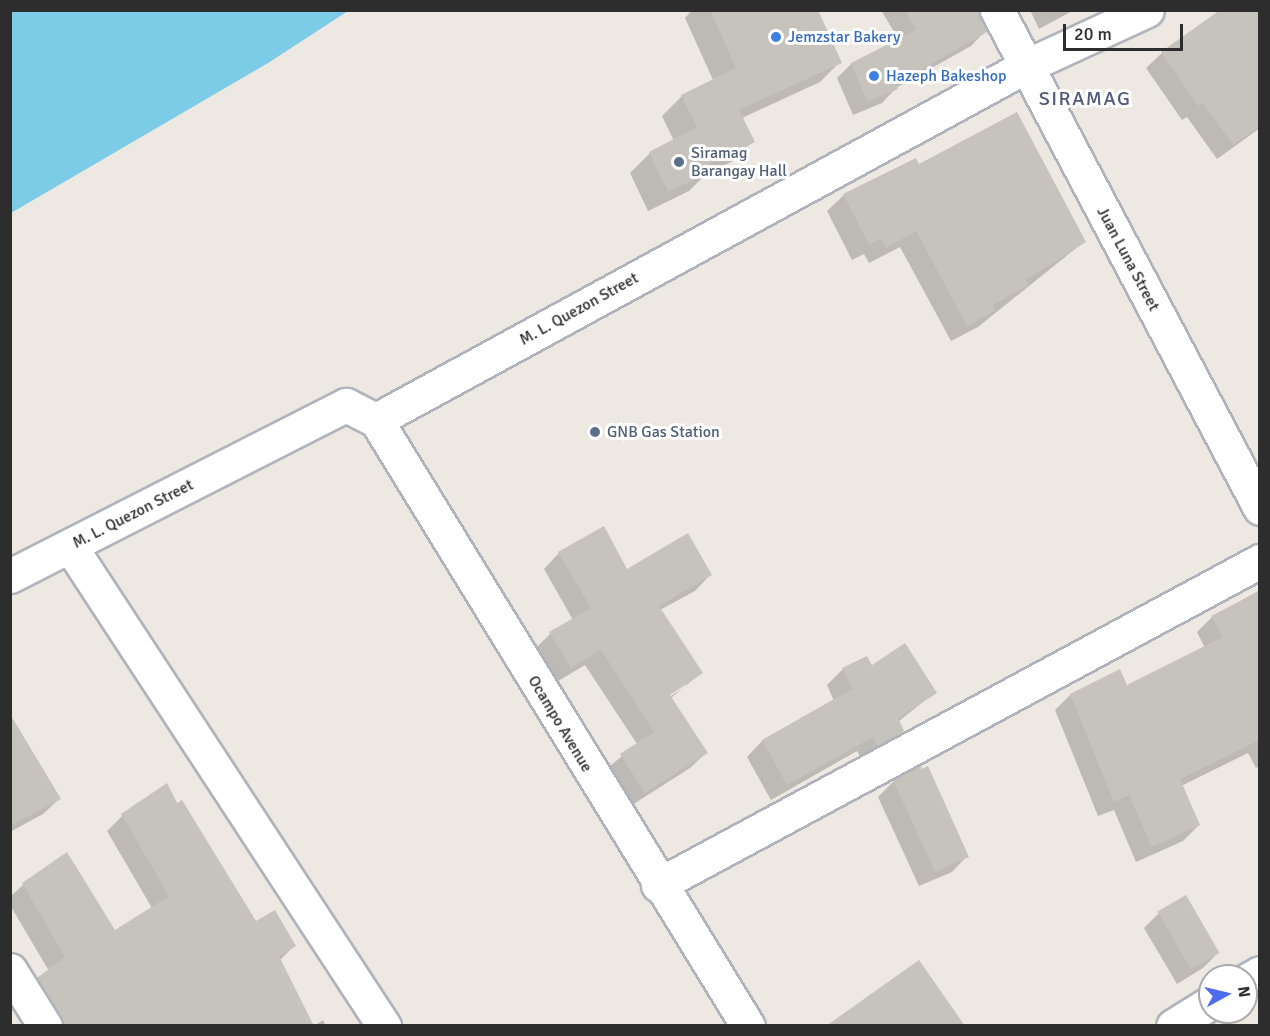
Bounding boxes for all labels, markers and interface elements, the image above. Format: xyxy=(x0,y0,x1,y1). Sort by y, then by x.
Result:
scale bar xyxy=(1066,12,1186,50)
text: 20 m xyxy=(1074,23,1112,45)
place label: Jemzstar Bakery xyxy=(788,27,900,47)
marker: Jemzstar Bakery xyxy=(769,30,783,44)
place label: Hazeph Bakeshop xyxy=(886,66,1007,86)
marker: Hazeph Bakeshop xyxy=(867,69,881,83)
district label: SIRAMAG xyxy=(1039,86,1131,110)
place label: Siramag Barangay Hall xyxy=(691,143,787,181)
marker: Siramag Barangay Hall xyxy=(672,155,686,169)
street label: Juan Luna Street xyxy=(1093,204,1163,314)
street label: M. L. Quezon Street xyxy=(516,268,642,350)
place label: GNB Gas Station xyxy=(607,422,720,442)
marker: GNB Gas Station xyxy=(588,425,602,439)
street label: M. L. Quezon Street xyxy=(69,475,197,553)
street label: Ocampo Avenue xyxy=(524,672,596,776)
north arrow xyxy=(1198,964,1258,1024)
text: N xyxy=(1233,985,1255,999)

